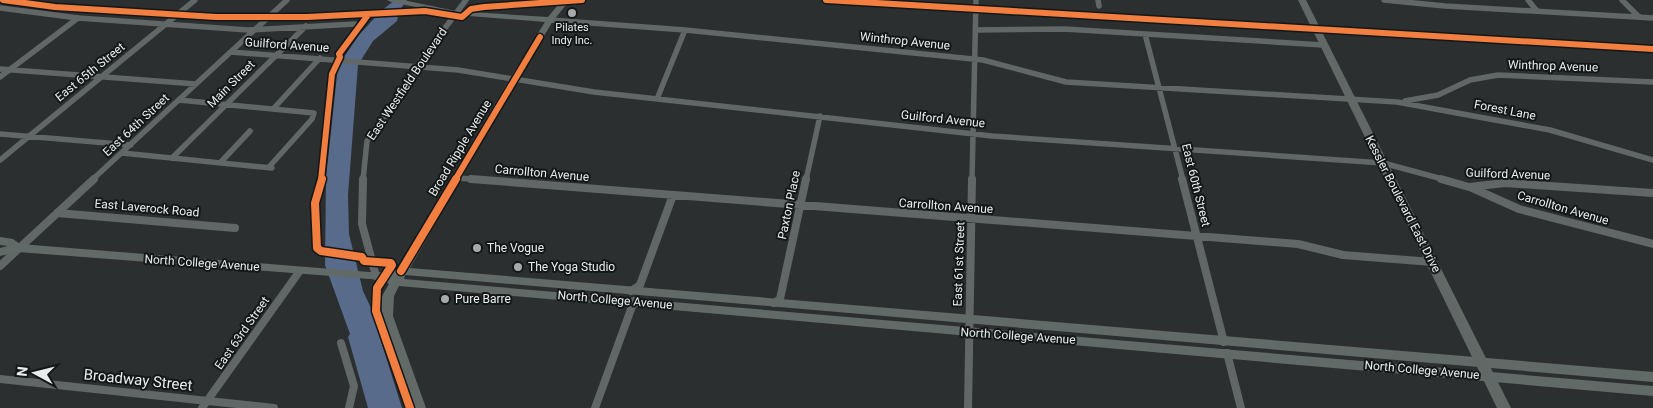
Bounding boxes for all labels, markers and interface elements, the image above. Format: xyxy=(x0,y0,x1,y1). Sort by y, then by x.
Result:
marker: Pilates Indy Inc. xyxy=(566,7,578,19)
place label: Pilates Indy Inc. xyxy=(552,21,593,47)
street label: East Westfield Boulevard xyxy=(364,25,450,143)
street label: Winthrop Avenue xyxy=(859,29,951,53)
street label: Guilford Avenue xyxy=(244,35,330,55)
street label: East 65th Street xyxy=(53,40,128,104)
street label: Main Street xyxy=(204,57,258,111)
street label: Winthrop Avenue xyxy=(1508,57,1598,75)
street label: East 64th Street xyxy=(100,91,172,159)
street label: Broad Ripple Avenue xyxy=(426,97,494,199)
street label: Forest Lane xyxy=(1473,97,1537,123)
street label: Guilford Avenue xyxy=(900,108,986,130)
street label: Kessler Boulevard East Drive xyxy=(1362,133,1444,275)
street label: East 60th Street xyxy=(1179,142,1213,228)
street label: Carrollton Avenue xyxy=(494,162,590,184)
street label: Guilford Avenue xyxy=(1465,166,1551,182)
street label: Paxton Place xyxy=(775,169,803,241)
street label: Carrollton Avenue xyxy=(1516,188,1610,228)
street label: East Laverock Road xyxy=(94,196,200,220)
street label: Carrollton Avenue xyxy=(898,196,994,216)
street label: East 61st Street xyxy=(951,221,967,307)
place label: The Vogue xyxy=(487,241,544,255)
marker: The Vogue xyxy=(471,242,483,254)
street label: North College Avenue xyxy=(144,252,260,274)
place label: The Yoga Studio xyxy=(528,260,615,274)
marker: The Yoga Studio xyxy=(512,261,524,273)
street label: North College Avenue xyxy=(557,288,673,312)
place label: Pure Barre xyxy=(455,292,511,306)
marker: Pure Barre xyxy=(439,293,451,305)
street label: East 63rd Street xyxy=(212,294,272,372)
street label: North College Avenue xyxy=(960,325,1076,347)
north arrow xyxy=(10,348,60,398)
street label: North College Avenue xyxy=(1364,358,1480,382)
street label: Broadway Street xyxy=(83,365,193,395)
text: N xyxy=(14,366,31,377)

